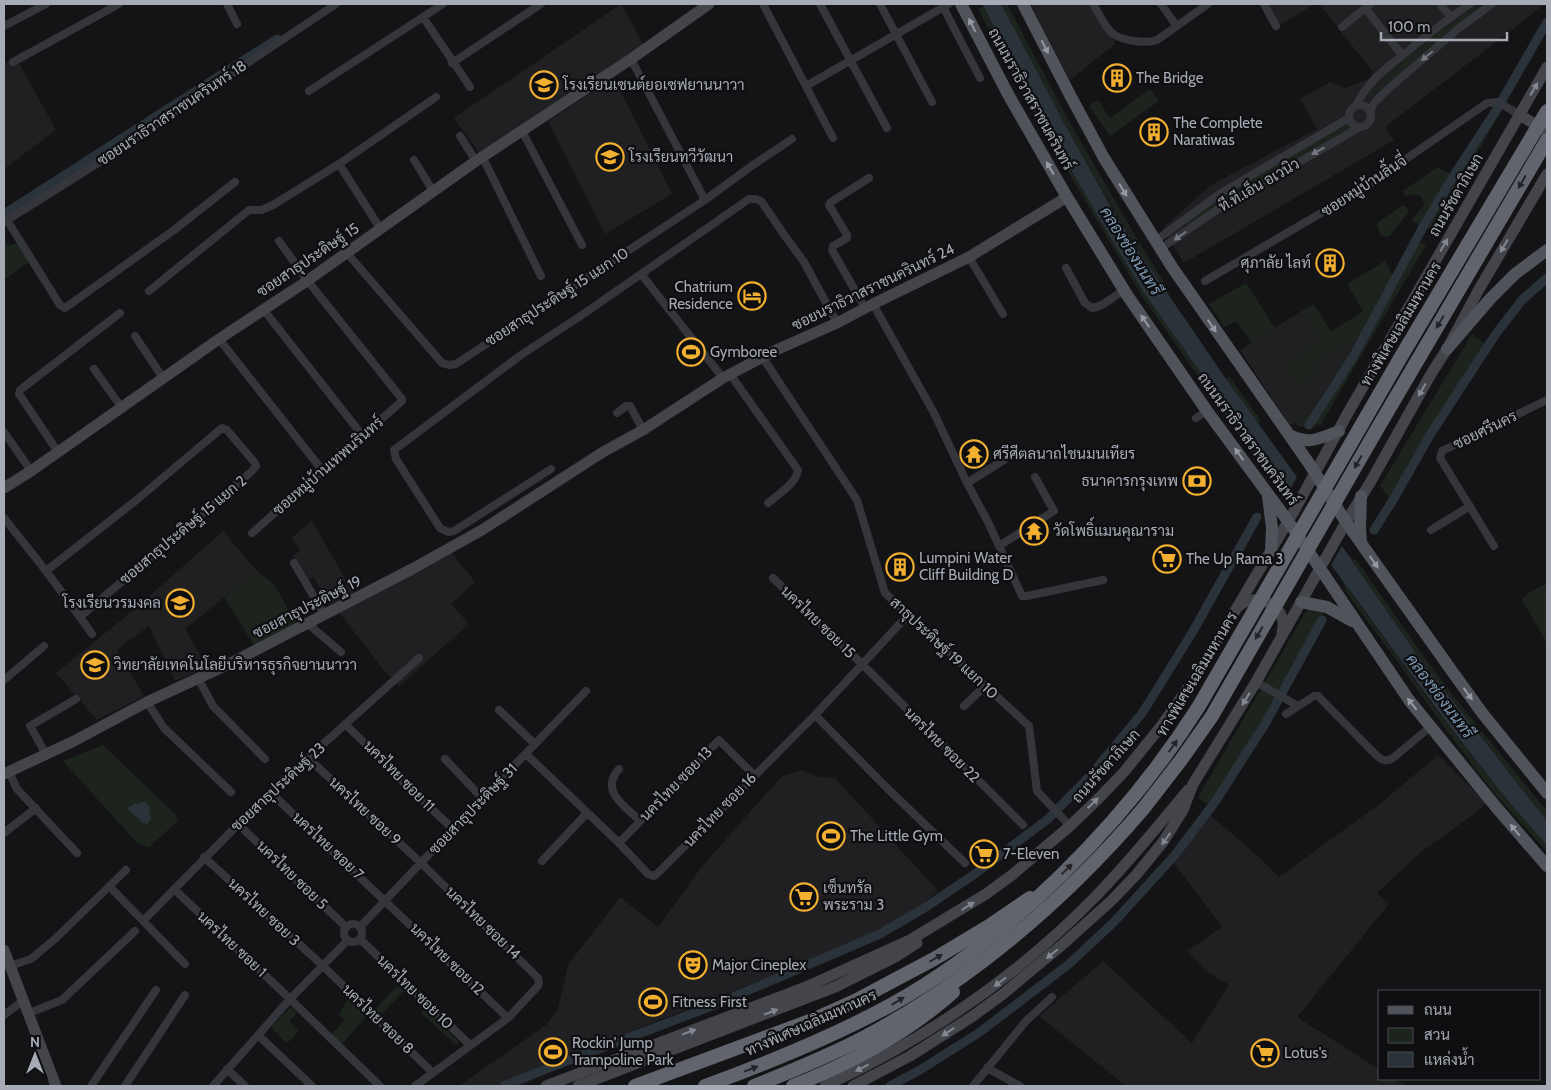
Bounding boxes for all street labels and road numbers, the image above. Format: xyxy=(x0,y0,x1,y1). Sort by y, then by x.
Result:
street label: ถนนนราธิวาสราชนครินทร์ xyxy=(984,24,1078,173)
street label: ซอยนราธิวาสราชนครินทร์ 18 xyxy=(93,55,250,170)
street label: ซอยหมู่บ้านลิ้นจี่ xyxy=(1315,147,1411,221)
street label: ถนนรัชดาภิเษก xyxy=(1425,150,1487,240)
street label: ที.ที.เอ็น อเวนิว xyxy=(1214,153,1303,215)
street label: ซอยสาธุประดิษฐ์ 15 xyxy=(253,218,364,302)
street label: ซอยนราธิวาสราชนครินทร์ 24 xyxy=(788,239,957,334)
street label: ซอยสาธุประดิษฐ์ 15 แยก 10 xyxy=(481,243,633,352)
street label: ทางพิเศษเฉลิมมหานคร xyxy=(1357,259,1445,389)
street label: ถนนนราธิวาสราชนครินทร์ xyxy=(1194,368,1303,509)
street label: ซอยศรีนคร xyxy=(1450,406,1520,453)
street label: ซอยหมู่บ้านเทพนรินทร์ xyxy=(268,412,388,520)
street label: ซอยสาธุประดิษฐ์ 15 แยก 2 xyxy=(115,471,251,590)
street label: ซอยสาธุประดิษฐ์ 19 xyxy=(249,571,365,644)
street label: นครไทย ซอย 15 xyxy=(777,581,860,662)
street label: สาธุประดิษฐ์ 19 แยก 10 xyxy=(885,593,1002,704)
street label: ทางพิเศษเฉลิมมหานคร xyxy=(1153,609,1241,739)
street label: นครไทย ซอย 22 xyxy=(901,703,984,787)
street label: ถนนรัชดาภิเษก xyxy=(1068,725,1144,807)
street label: นครไทย ซอย 11 xyxy=(360,736,439,815)
street label: ซอยสาธุประดิษฐ์ 23 xyxy=(226,738,330,837)
street label: นครไทย ซอย 13 xyxy=(635,742,716,825)
street label: ซอยสาธุประดิษฐ์ 31 xyxy=(424,759,522,860)
street label: นครไทย ซอย 16 xyxy=(679,768,760,851)
street label: นครไทย ซอย 9 xyxy=(325,772,405,849)
street label: นครไทย ซอย 7 xyxy=(289,808,368,884)
street label: นครไทย ซอย 5 xyxy=(253,836,332,913)
street label: นครไทย ซอย 3 xyxy=(224,873,304,950)
street label: นครไทย ซอย 14 xyxy=(442,882,525,963)
street label: นครไทย ซอย 1 xyxy=(194,907,271,981)
street label: นครไทย ซอย 12 xyxy=(406,918,489,999)
street label: นครไทย ซอย 10 xyxy=(373,950,458,1033)
street label: นครไทย ซอย 8 xyxy=(338,980,418,1058)
street label: ทางพิเศษเฉลิมมหานคร xyxy=(743,986,879,1060)

